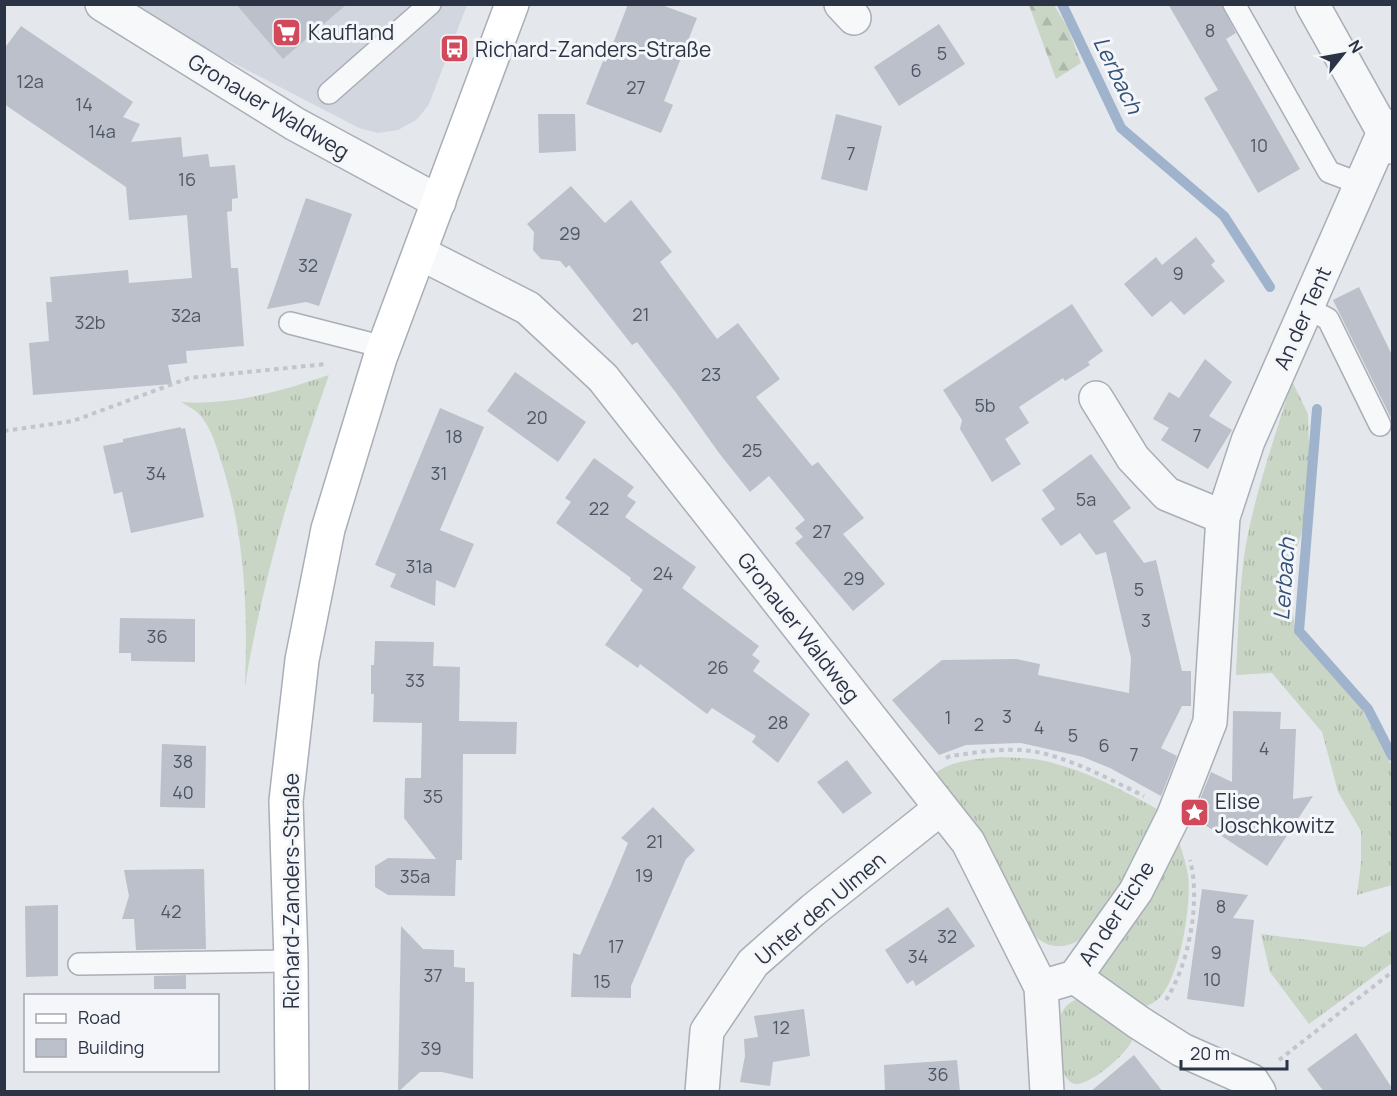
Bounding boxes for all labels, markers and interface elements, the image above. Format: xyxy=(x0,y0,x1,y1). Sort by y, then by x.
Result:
supermarket icon: Kaufland xyxy=(271,16,303,48)
place label: Kaufland xyxy=(308,18,394,46)
house number: 8 xyxy=(1205,18,1215,42)
north arrow xyxy=(1313,24,1373,84)
water label: Lerbach xyxy=(1086,31,1150,119)
bus stop icon: Richard-Zanders-Straße xyxy=(438,33,470,65)
place label: Richard-Zanders-Straße xyxy=(475,35,711,63)
text: N xyxy=(1343,36,1368,57)
house number: 5 xyxy=(937,41,947,65)
street label: Gronauer Waldweg xyxy=(183,47,355,165)
house number: 6 xyxy=(910,58,922,82)
house number: 12a xyxy=(16,69,44,93)
house number: 27 xyxy=(626,75,646,99)
house number: 14 xyxy=(75,92,93,116)
house number: 14a xyxy=(88,119,116,143)
house number: 10 xyxy=(1250,133,1268,157)
house number: 7 xyxy=(846,141,856,165)
house number: 16 xyxy=(178,167,196,191)
house number: 29 xyxy=(559,221,581,245)
house number: 32 xyxy=(298,253,318,277)
house number: 9 xyxy=(1172,261,1184,285)
street label: An der Tent xyxy=(1267,262,1337,374)
house number: 21 xyxy=(632,302,650,326)
house number: 32a xyxy=(171,303,201,327)
house number: 32b xyxy=(75,310,105,334)
house number: 23 xyxy=(701,362,721,386)
house number: 5b xyxy=(974,393,996,417)
house number: 20 xyxy=(526,405,548,429)
house number: 7 xyxy=(1192,423,1202,447)
house number: 18 xyxy=(445,424,463,448)
house number: 25 xyxy=(742,438,762,462)
house number: 34 xyxy=(146,461,166,485)
house number: 31 xyxy=(431,461,447,485)
house number: 5a xyxy=(1076,487,1096,511)
house number: 22 xyxy=(589,496,609,520)
house number: 27 xyxy=(812,519,832,543)
water label: Lerbach xyxy=(1266,536,1302,621)
street label: Gronauer Waldweg xyxy=(732,546,866,708)
house number: 31a xyxy=(406,554,432,578)
house number: 24 xyxy=(653,561,673,585)
house number: 29 xyxy=(843,566,865,590)
house number: 5 xyxy=(1134,577,1144,601)
house number: 3 xyxy=(1141,608,1151,632)
house number: 36 xyxy=(146,624,168,648)
house number: 26 xyxy=(707,655,729,679)
house number: 33 xyxy=(405,668,425,692)
house number: 3 xyxy=(1002,704,1012,728)
house number: 1 xyxy=(944,705,952,729)
house number: 28 xyxy=(768,710,788,734)
house number: 2 xyxy=(974,712,984,736)
house number: 4 xyxy=(1034,715,1044,739)
house number: 5 xyxy=(1068,723,1078,747)
house number: 6 xyxy=(1098,733,1110,757)
house number: 4 xyxy=(1259,736,1269,760)
house number: 7 xyxy=(1129,742,1139,766)
house number: 38 xyxy=(173,749,193,773)
street label: Richard-Zanders-Straße xyxy=(277,773,305,1009)
house number: 40 xyxy=(172,780,194,804)
house number: 35 xyxy=(423,784,443,808)
place label: Elise Joschkowitz xyxy=(1215,787,1335,839)
place icon: Elise Joschkowitz xyxy=(1178,797,1210,829)
house number: 21 xyxy=(646,829,664,853)
street label: Unter den Ulmen xyxy=(749,845,891,971)
street label: An der Eiche xyxy=(1072,855,1160,971)
house number: 19 xyxy=(635,863,653,887)
house number: 35a xyxy=(400,864,430,888)
house number: 8 xyxy=(1216,894,1226,918)
house number: 42 xyxy=(161,899,181,923)
house number: 32 xyxy=(937,924,957,948)
house number: 17 xyxy=(608,934,624,958)
house number: 9 xyxy=(1210,940,1222,964)
house number: 34 xyxy=(908,944,928,968)
house number: 37 xyxy=(424,963,443,987)
house number: 10 xyxy=(1203,967,1221,991)
house number: 15 xyxy=(593,969,611,993)
legend xyxy=(24,994,219,1072)
text: Road xyxy=(78,1005,121,1029)
house number: 12 xyxy=(772,1015,790,1039)
scale bar xyxy=(1181,1033,1288,1071)
text: Building xyxy=(78,1035,144,1059)
house number: 39 xyxy=(420,1036,442,1060)
text: 20 m xyxy=(1190,1041,1230,1065)
house number: 36 xyxy=(927,1062,949,1086)

